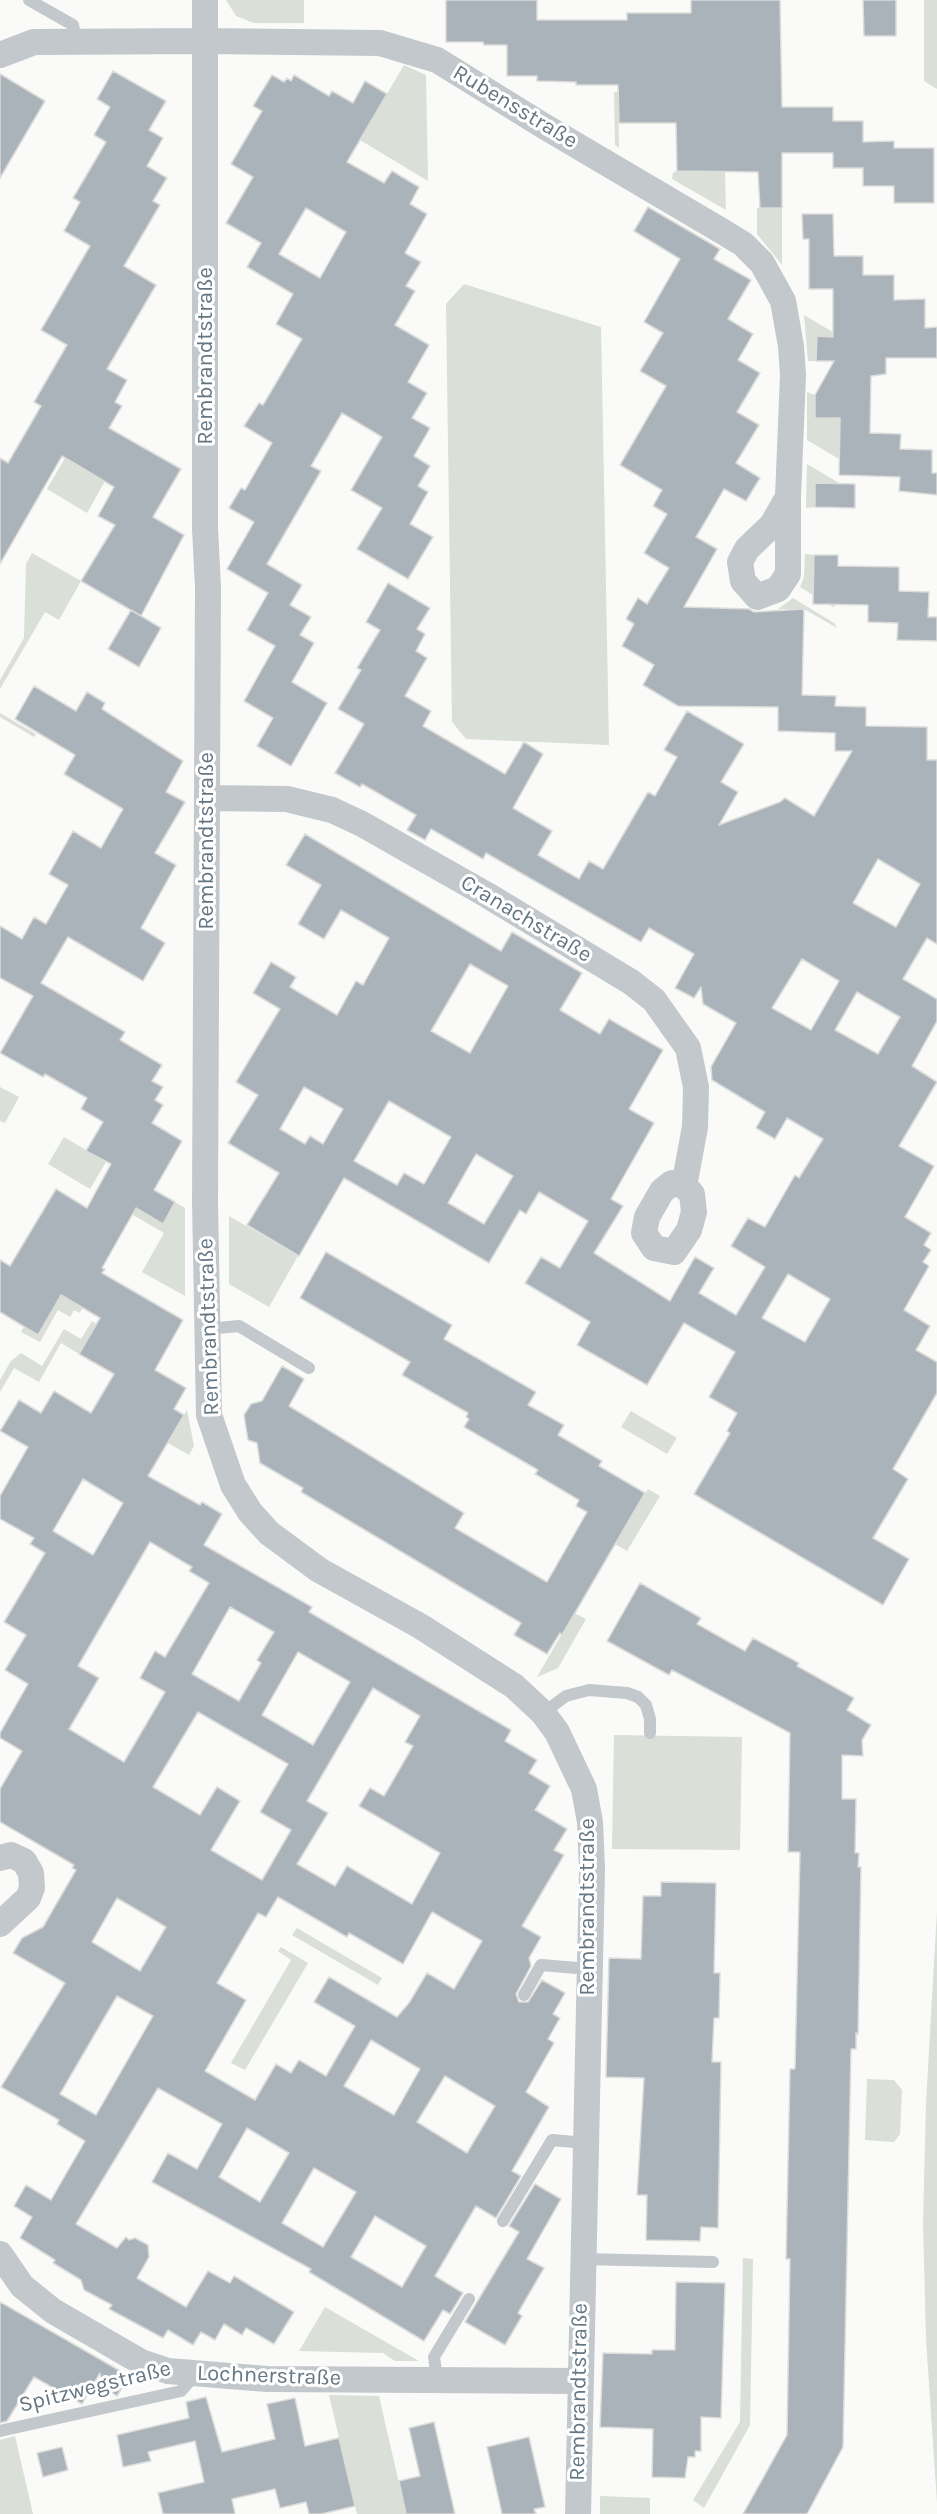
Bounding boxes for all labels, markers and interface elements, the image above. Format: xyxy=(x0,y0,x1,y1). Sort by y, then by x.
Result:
street label: Rubensstraße xyxy=(448,59,582,155)
street label: Rembrandtstraße xyxy=(193,267,219,445)
street label: Rembrandtstraße xyxy=(194,752,220,930)
street label: Cranachstraße xyxy=(456,870,596,968)
street label: Rembrandtstraße xyxy=(193,1238,225,1416)
street label: Rembrandtstraße xyxy=(575,1818,601,1996)
street label: Rembrandtstraße xyxy=(564,2303,594,2481)
street label: Spitzwegstraße xyxy=(16,2355,174,2419)
street label: Lochnerstraße xyxy=(197,2360,341,2392)

